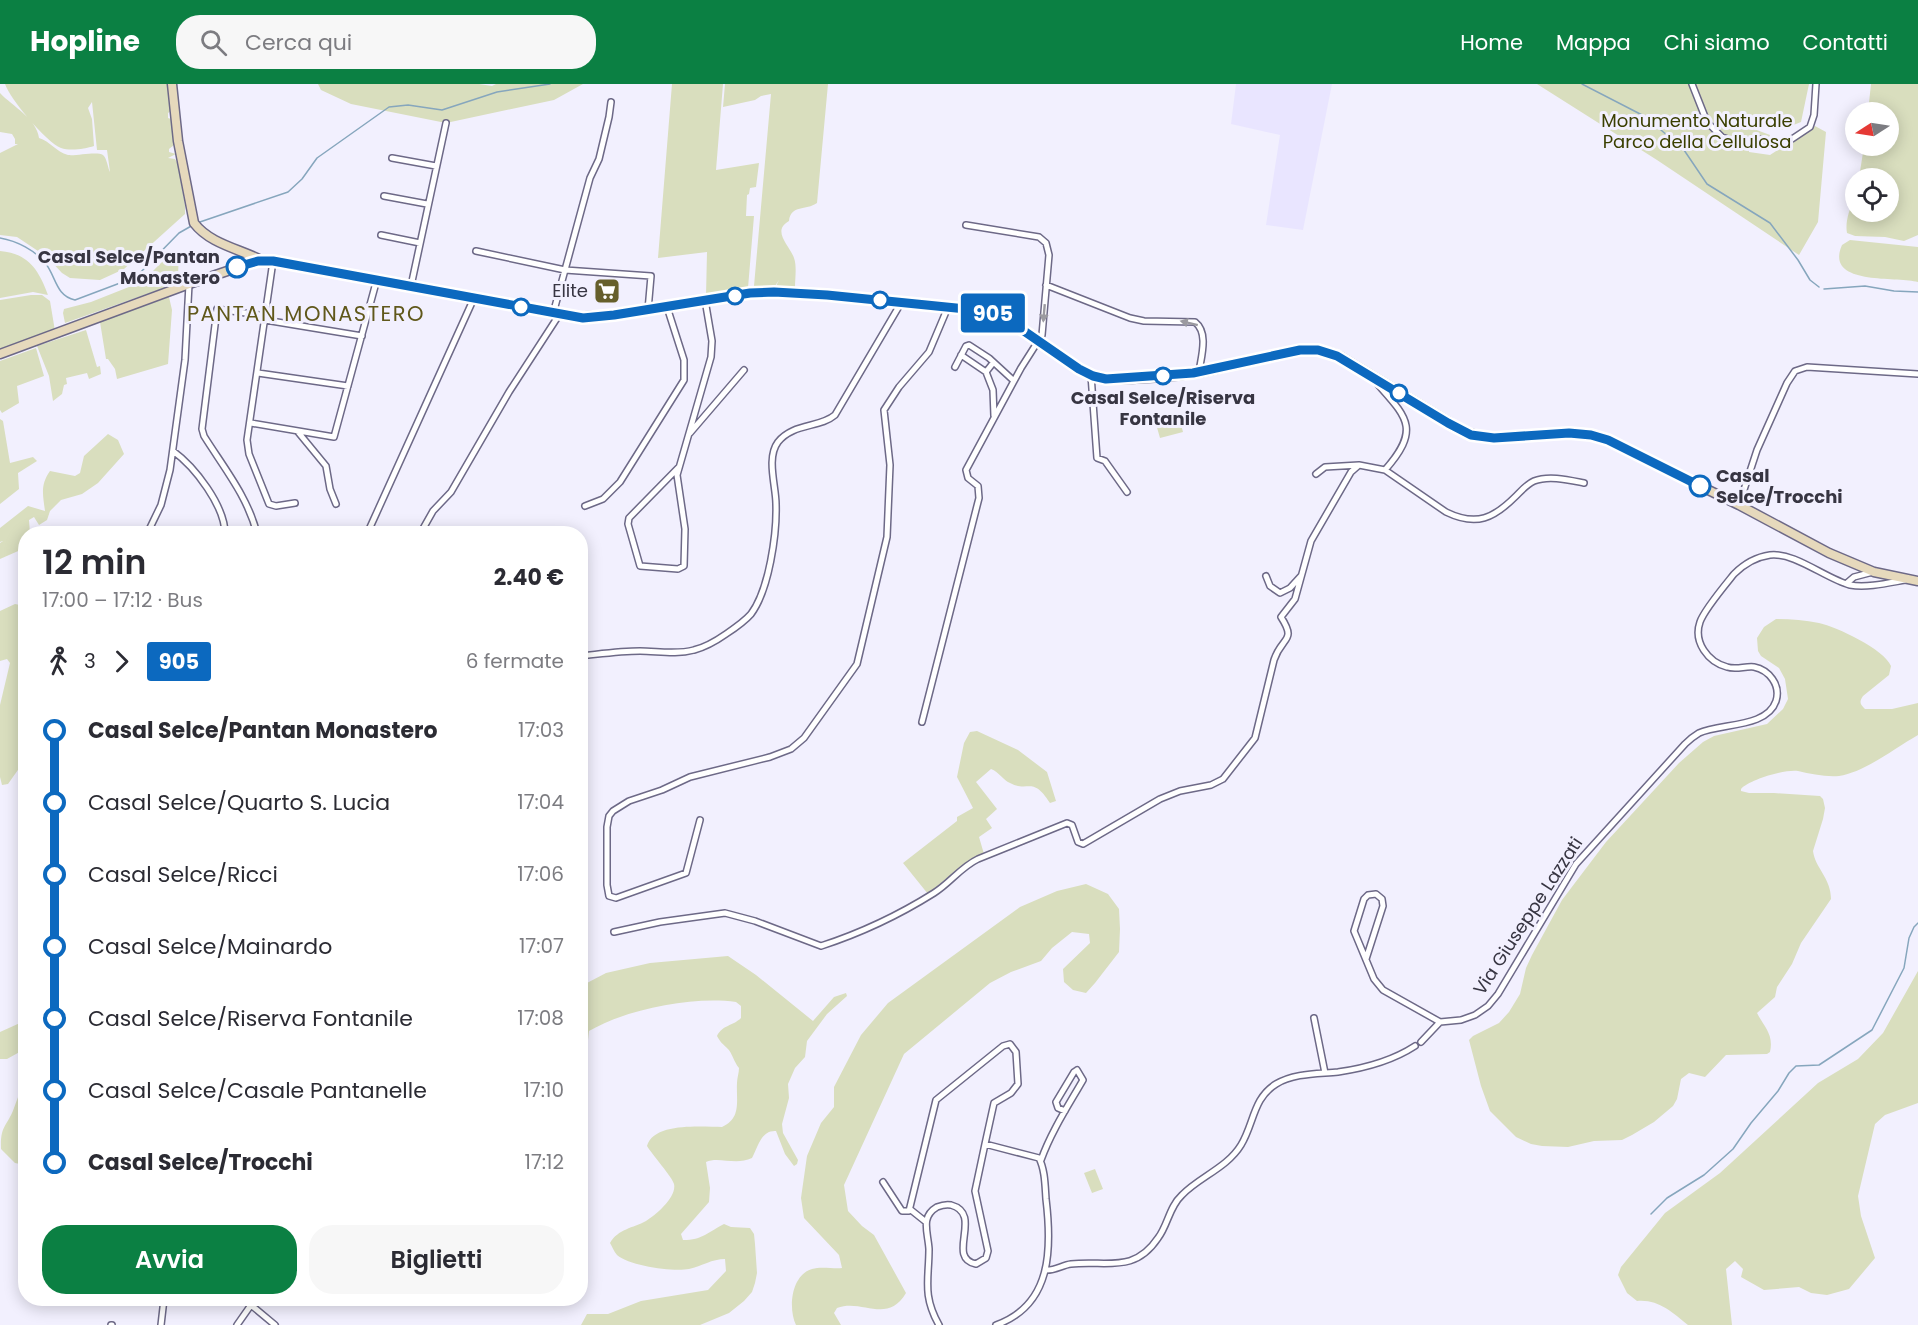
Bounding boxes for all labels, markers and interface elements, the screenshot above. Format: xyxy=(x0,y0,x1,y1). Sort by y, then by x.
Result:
search box xyxy=(176,15,596,69)
text: Hopline xyxy=(30,22,140,61)
icon: search xyxy=(197,26,230,59)
text: Cerca qui xyxy=(245,27,352,58)
text: Home xyxy=(1460,28,1523,57)
text: Mappa xyxy=(1556,28,1631,57)
text: Chi siamo xyxy=(1664,28,1770,57)
text: Contatti xyxy=(1803,28,1888,57)
north arrow xyxy=(1845,102,1899,156)
map controls xyxy=(1845,102,1899,222)
park label: Monumento Naturale Parco della Cellulosa xyxy=(1601,108,1793,154)
button: locate xyxy=(1845,168,1899,222)
place label: Casal Selce/Pantan Monastero xyxy=(38,244,220,290)
marker: Casal Selce/Pantan Monastero xyxy=(226,256,248,278)
supermarket icon: Elite xyxy=(592,276,622,306)
place label: Elite xyxy=(552,278,588,303)
unlabelled marker xyxy=(726,287,744,305)
unlabelled marker xyxy=(871,291,889,309)
line badge: 905 xyxy=(958,294,1028,332)
unlabelled marker xyxy=(512,298,530,316)
district label: PANTAN MONASTERO xyxy=(187,299,425,328)
text: 905 xyxy=(973,299,1013,328)
one-way arrow xyxy=(1039,304,1049,323)
one-way arrow xyxy=(1180,317,1199,327)
marker: Casal Selce/Riserva Fontanile xyxy=(1154,367,1172,385)
unlabelled marker xyxy=(1390,384,1408,402)
place label: Casal Selce/Riserva Fontanile xyxy=(1071,385,1255,431)
place label: Casal Selce/Trocchi xyxy=(1716,463,1843,509)
marker: Casal Selce/Trocchi xyxy=(1689,475,1711,497)
text: 12 min xyxy=(42,539,146,586)
text: 2.40 € xyxy=(494,562,564,593)
text: 17:00 – 17:12 · Bus xyxy=(42,586,203,614)
icon: walk xyxy=(42,645,75,678)
icon: forward xyxy=(105,645,138,678)
text: 3 xyxy=(84,647,96,675)
text: 905 xyxy=(159,647,199,676)
text: 6 fermate xyxy=(466,647,564,675)
text: Casal Selce/Pantan Monastero xyxy=(88,715,438,746)
text: 17:03 xyxy=(518,716,564,744)
text: Casal Selce/Quarto S. Lucia xyxy=(88,787,390,818)
text: 17:04 xyxy=(517,788,564,816)
street label: Via Giuseppe Lazzati xyxy=(1467,832,1588,1000)
text: Casal Selce/Ricci xyxy=(88,859,278,890)
text: 17:06 xyxy=(517,860,564,888)
text: Casal Selce/Mainardo xyxy=(88,931,332,962)
text: 17:07 xyxy=(519,932,564,960)
text: Casal Selce/Riserva Fontanile xyxy=(88,1003,413,1034)
text: 17:08 xyxy=(517,1004,564,1032)
text: Casal Selce/Casale Pantanelle xyxy=(88,1075,427,1106)
text: 17:10 xyxy=(523,1076,564,1104)
text: Casal Selce/Trocchi xyxy=(88,1147,313,1178)
text: 17:12 xyxy=(525,1148,564,1176)
button: Avvia xyxy=(42,1225,297,1294)
button: Biglietti xyxy=(309,1225,564,1294)

